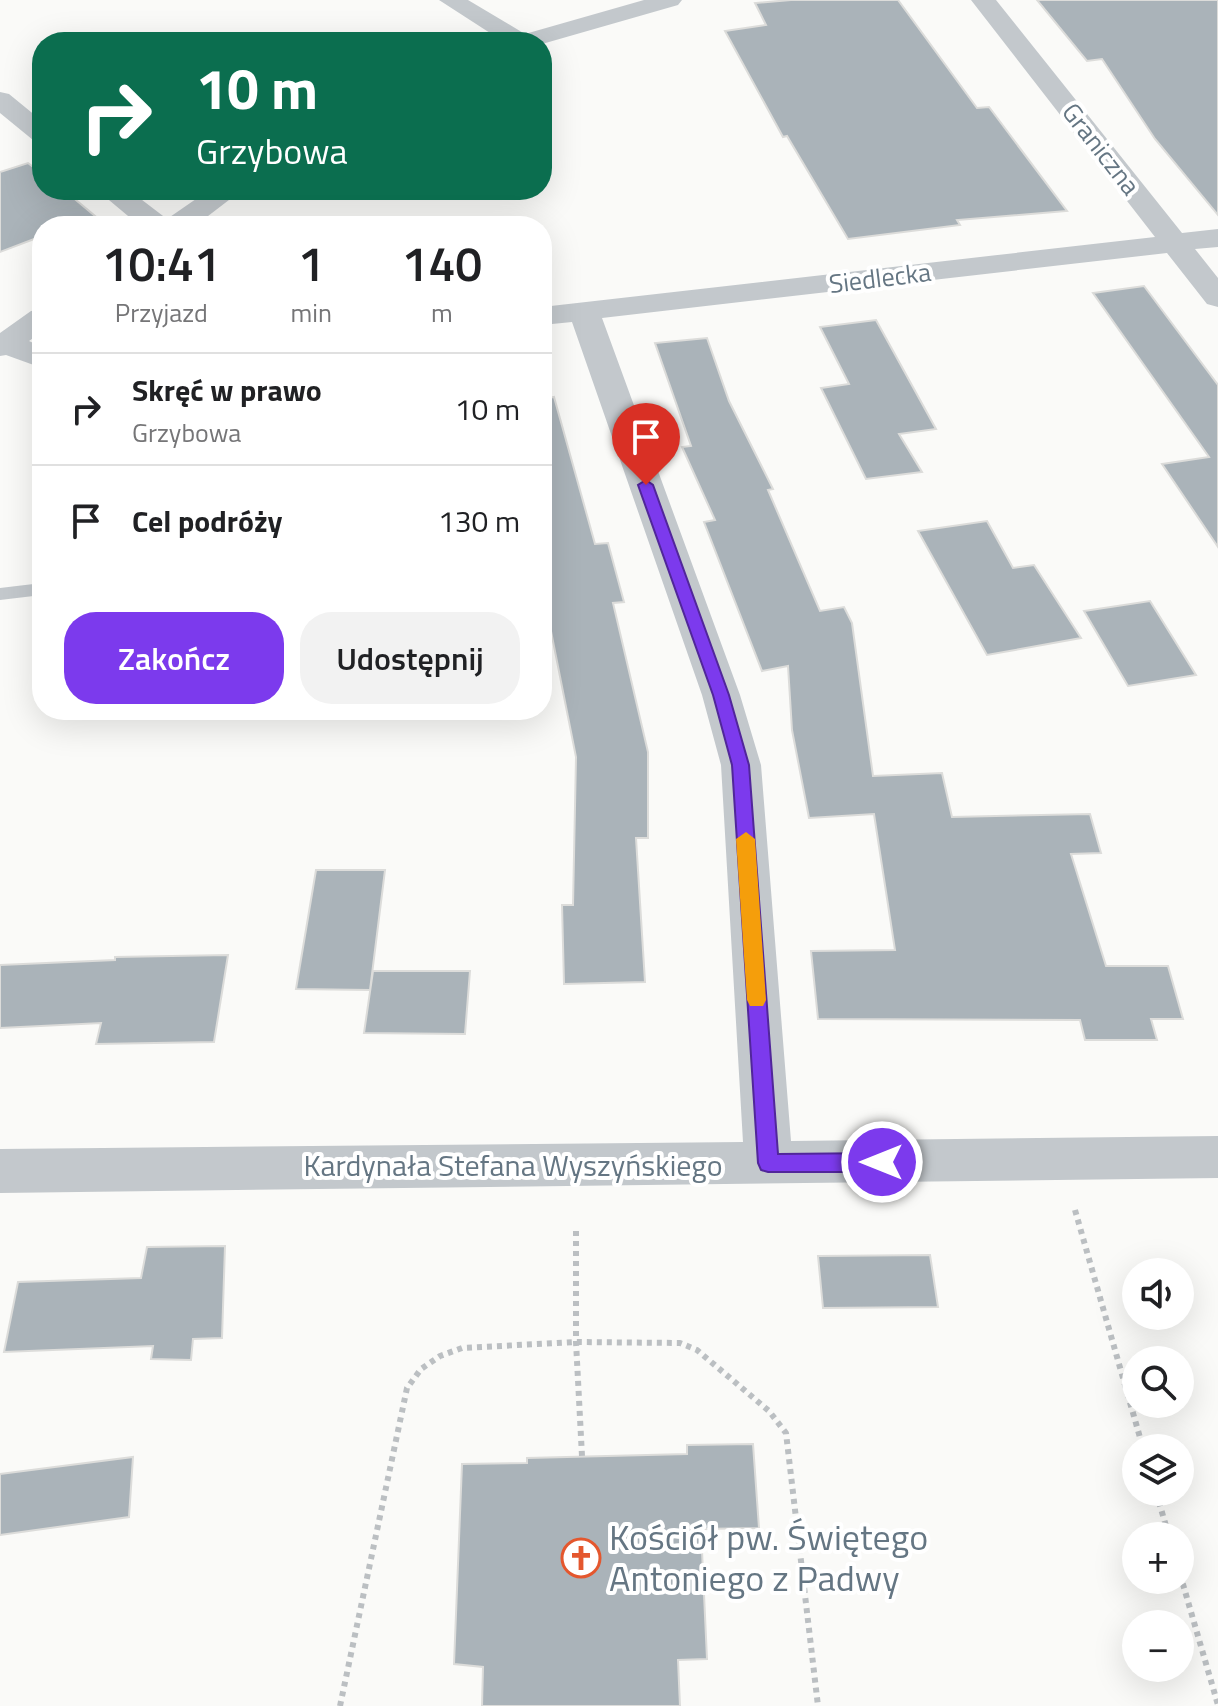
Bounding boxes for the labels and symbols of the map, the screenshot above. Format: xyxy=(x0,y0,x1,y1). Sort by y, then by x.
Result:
street label: Graniczna xyxy=(1053,94,1150,203)
street label: Siedlecka xyxy=(827,252,933,303)
pin xyxy=(612,403,680,485)
position arrow xyxy=(840,1120,924,1204)
street label: Kardynała Stefana Wyszyńskiego xyxy=(303,1142,723,1188)
place label: Kościół pw. Świętego Antoniego z Padwy xyxy=(609,1509,928,1605)
church icon: Kościół pw. Świętego Antoniego z Padwy xyxy=(560,1537,602,1579)

